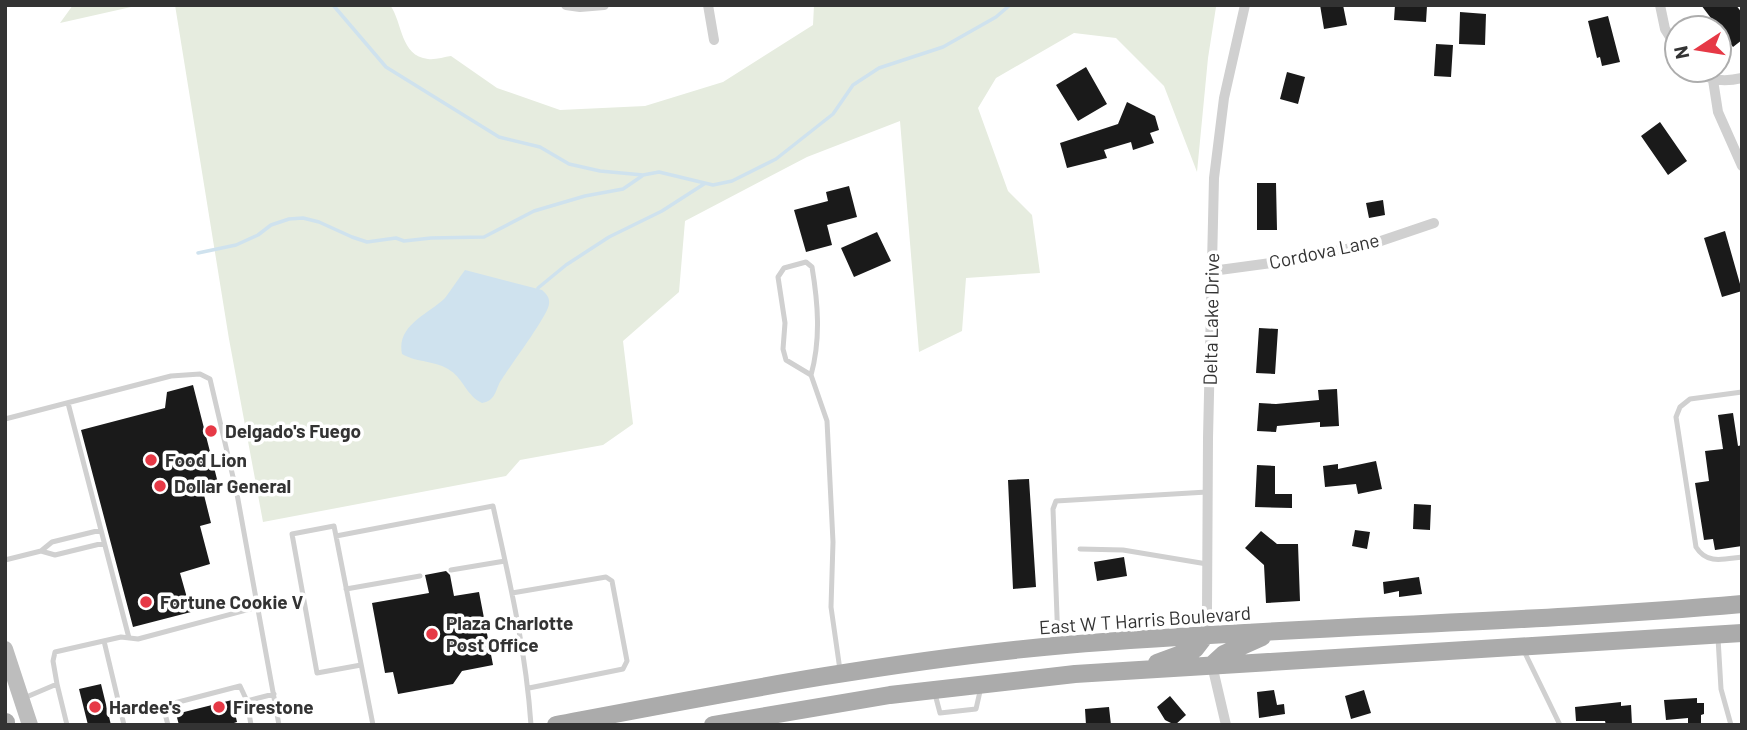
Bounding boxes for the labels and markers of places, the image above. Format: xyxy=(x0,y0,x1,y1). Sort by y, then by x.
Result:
place label: Delgado's Fuego xyxy=(225,419,361,442)
marker: Delgado's Fuego xyxy=(203,423,219,439)
place label: Food Lion xyxy=(165,448,247,471)
marker: Food Lion xyxy=(143,452,159,468)
place label: Dollar General xyxy=(174,474,291,497)
marker: Dollar General xyxy=(152,478,168,494)
place label: Fortune Cookie V xyxy=(160,590,303,613)
marker: Fortune Cookie V xyxy=(138,594,154,610)
place label: Plaza Charlotte Post Office xyxy=(446,611,573,656)
marker: Plaza Charlotte Post Office xyxy=(424,626,440,642)
place label: Hardee's xyxy=(109,695,181,718)
place label: Firestone xyxy=(233,695,314,718)
marker: Hardee's xyxy=(87,699,103,715)
marker: Firestone xyxy=(211,699,227,715)

